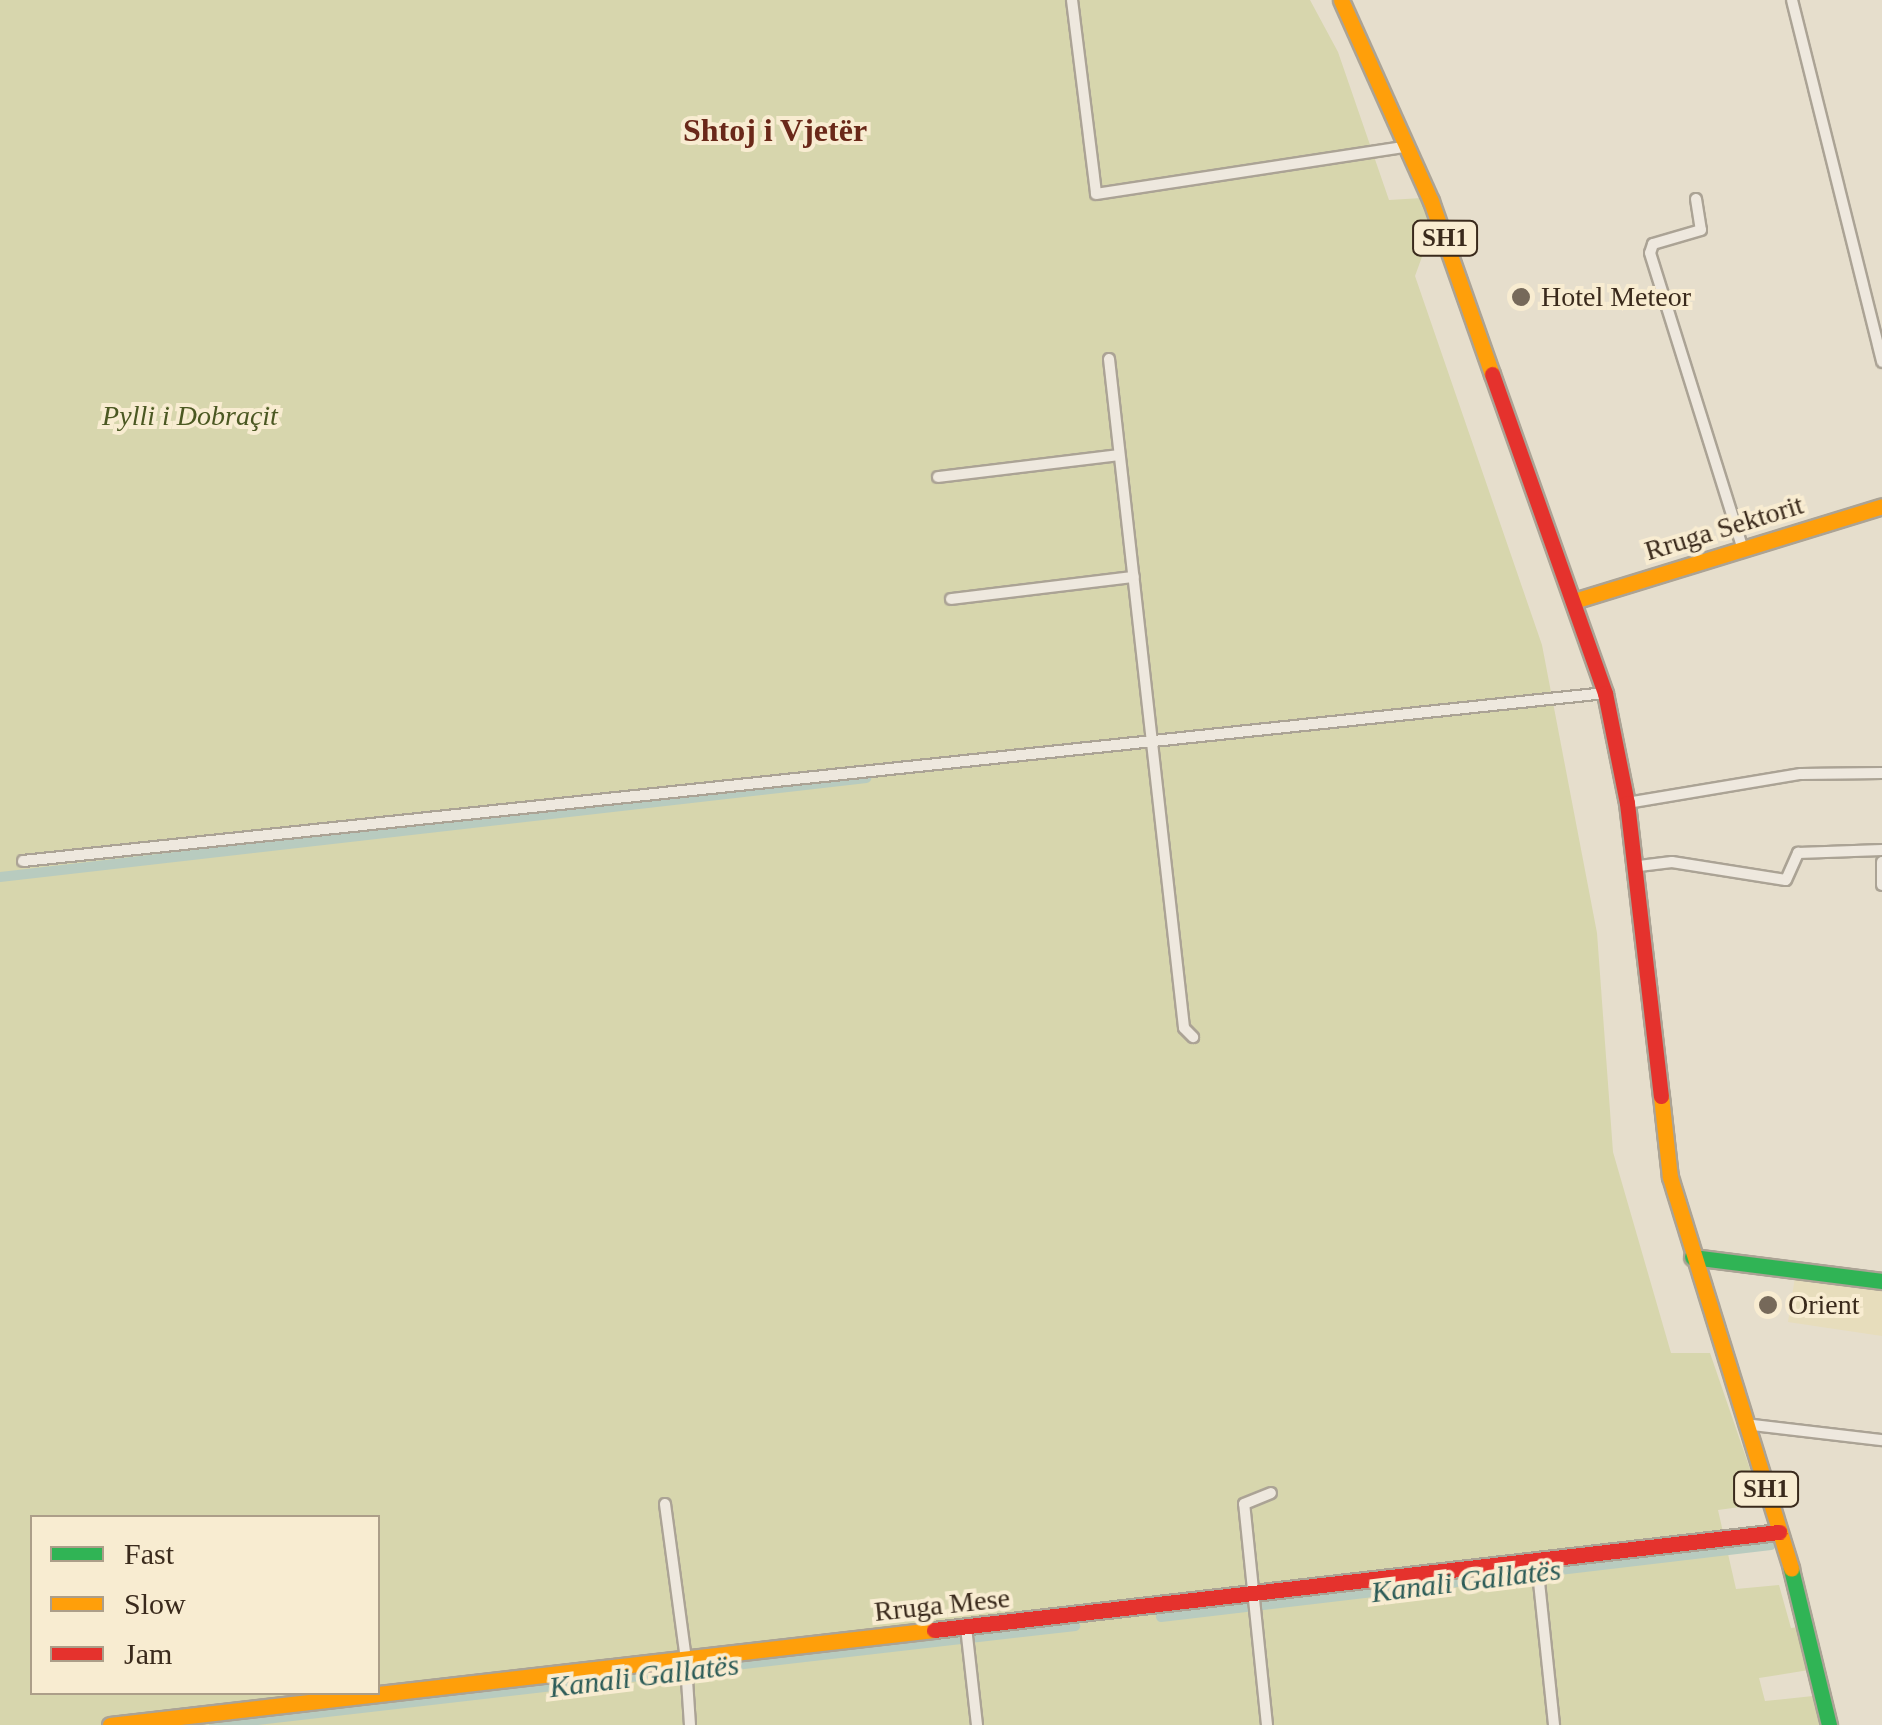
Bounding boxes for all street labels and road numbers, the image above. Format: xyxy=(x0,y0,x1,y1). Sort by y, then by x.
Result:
road number: SH1 xyxy=(1410,218,1480,258)
street label: Rruga Sektorit xyxy=(1641,488,1807,568)
road number: SH1 xyxy=(1731,1469,1801,1509)
street label: Rruga Mese xyxy=(873,1581,1011,1629)

